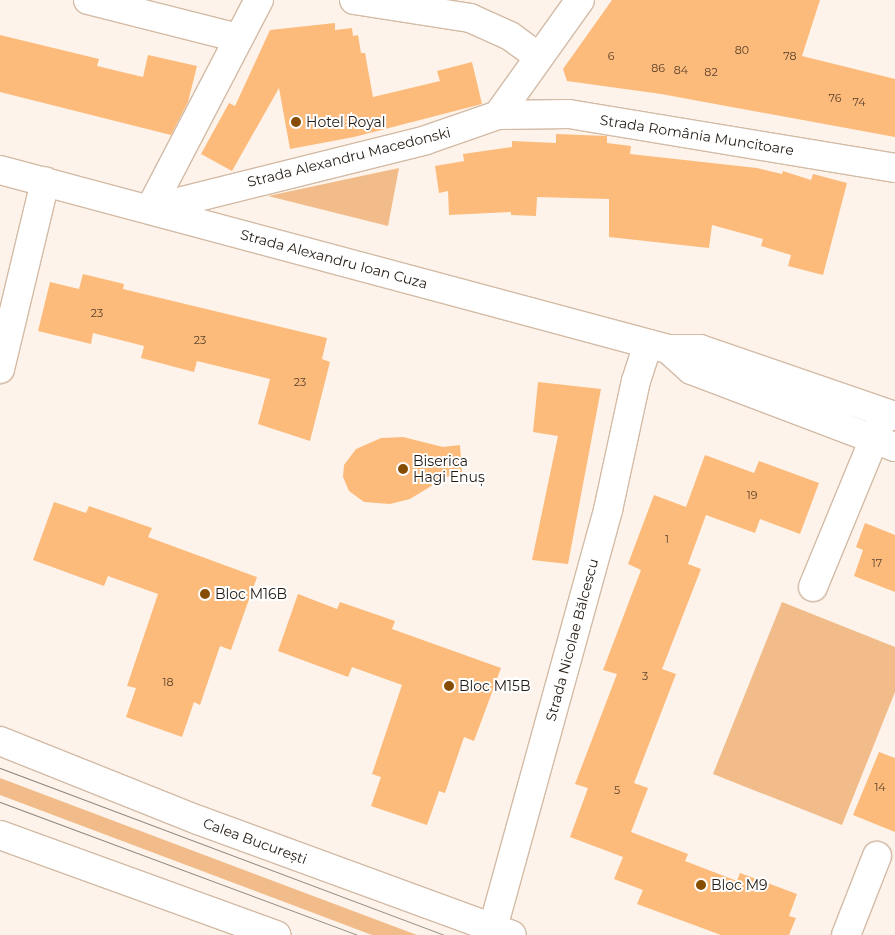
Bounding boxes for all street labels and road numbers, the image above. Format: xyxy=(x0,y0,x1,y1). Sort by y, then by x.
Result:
street label: Strada România Muncitoare xyxy=(599,111,795,159)
street label: Strada Alexandru Macedonski xyxy=(246,124,452,190)
street label: Strada Alexandru Ioan Cuza xyxy=(239,226,429,292)
street label: Strada Nicolae Bălcescu xyxy=(542,557,602,723)
street label: Calea București xyxy=(201,814,309,868)

